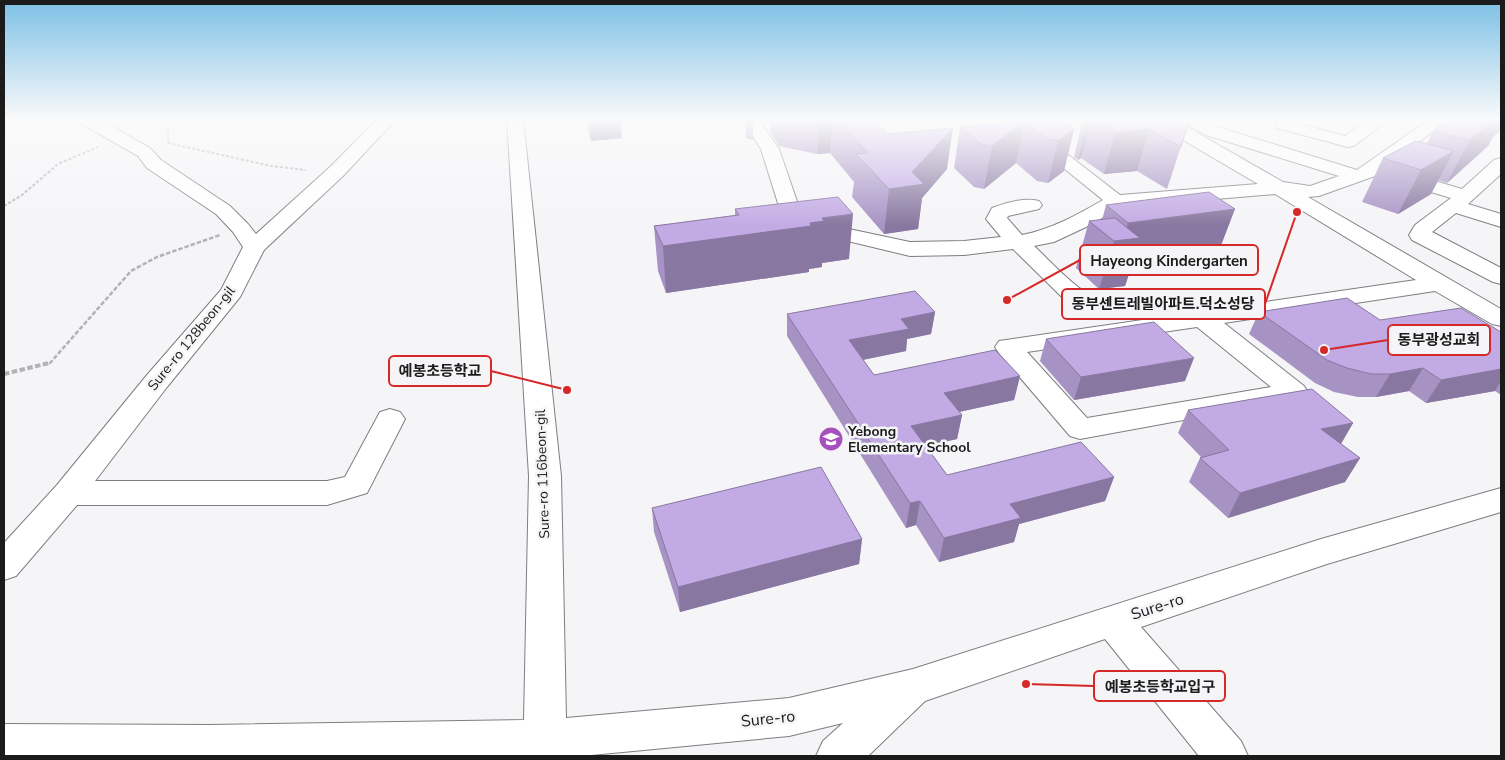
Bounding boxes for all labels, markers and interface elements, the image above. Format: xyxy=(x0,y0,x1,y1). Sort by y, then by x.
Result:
callout: Hayeong Kindergarten xyxy=(1080,245,1258,275)
text: Hayeong Kindergarten xyxy=(1090,251,1248,271)
street label: Sure-ro 128beon-gil xyxy=(143,281,240,395)
callout: 동부센트레빌아파트.덕소성당 xyxy=(1062,289,1265,319)
text: 동부센트레빌아파트.덕소성당 xyxy=(1071,294,1255,314)
callout: 동부광성교회 xyxy=(1388,325,1490,355)
text: 동부광성교회 xyxy=(1398,330,1480,350)
callout: 예봉초등학교 xyxy=(389,356,491,386)
text: 예봉초등학교 xyxy=(399,361,482,381)
street label: Sure-ro 116beon-gil xyxy=(531,408,554,539)
place label: Yebong Elementary School xyxy=(847,422,971,457)
school or university icon: Yebong Elementary School xyxy=(818,426,844,452)
street label: Sure-ro xyxy=(1128,588,1187,626)
callout: 예봉초등학교입구 xyxy=(1094,671,1225,701)
text: 예봉초등학교입구 xyxy=(1105,677,1215,697)
street label: Sure-ro xyxy=(740,705,796,733)

